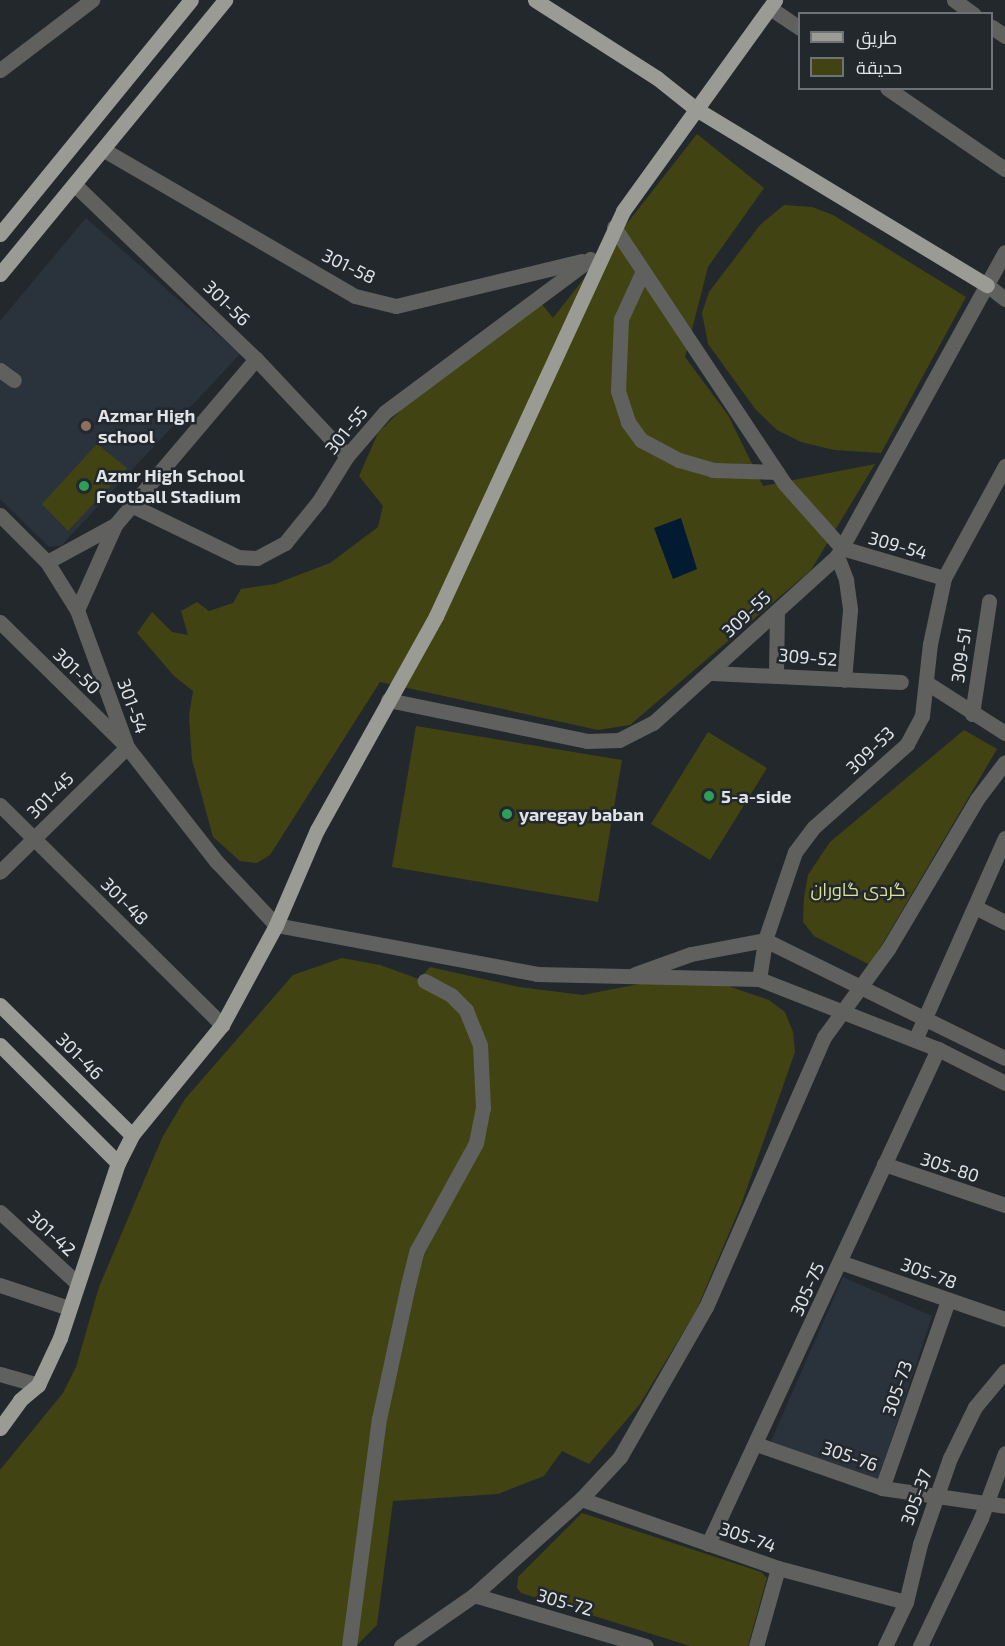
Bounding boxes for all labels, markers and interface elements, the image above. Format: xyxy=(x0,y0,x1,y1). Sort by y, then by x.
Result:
legend xyxy=(798,12,993,90)
text: طريق xyxy=(856,26,897,48)
text: حديقة xyxy=(856,56,902,78)
street label: 301-58 xyxy=(319,244,379,288)
street label: 301-56 xyxy=(199,276,255,330)
street label: 301-55 xyxy=(320,402,372,458)
place label: Azmar High school xyxy=(98,405,196,448)
marker: Azmar High school xyxy=(79,419,93,433)
place label: Azmr High School Football Stadium xyxy=(96,465,245,508)
marker: Azmr High School Football Stadium xyxy=(77,479,91,493)
street label: 309-54 xyxy=(866,526,930,564)
street label: 309-55 xyxy=(717,586,775,642)
street label: 309-51 xyxy=(946,626,976,684)
street label: 301-50 xyxy=(49,644,105,698)
street label: 309-52 xyxy=(778,644,838,670)
street label: 301-54 xyxy=(113,676,153,736)
street label: 309-53 xyxy=(841,722,899,778)
street label: 301-45 xyxy=(22,767,78,823)
place label: 5-a-side xyxy=(721,785,792,807)
marker: 5-a-side xyxy=(702,789,716,803)
place label: yaregay baban xyxy=(519,803,644,825)
marker: yaregay baban xyxy=(500,807,514,821)
street label: 301-48 xyxy=(97,873,153,929)
park label: گردی گاوران xyxy=(810,878,906,900)
street label: 301-46 xyxy=(52,1028,108,1084)
street label: 305-80 xyxy=(918,1147,982,1187)
street label: 301-42 xyxy=(24,1206,80,1260)
street label: 305-78 xyxy=(898,1253,960,1293)
street label: 305-75 xyxy=(786,1259,828,1319)
street label: 305-73 xyxy=(878,1358,916,1418)
street label: 305-76 xyxy=(819,1436,881,1476)
street label: 305-37 xyxy=(896,1466,936,1528)
street label: 305-74 xyxy=(717,1517,779,1557)
street label: 305-72 xyxy=(535,1584,595,1620)

